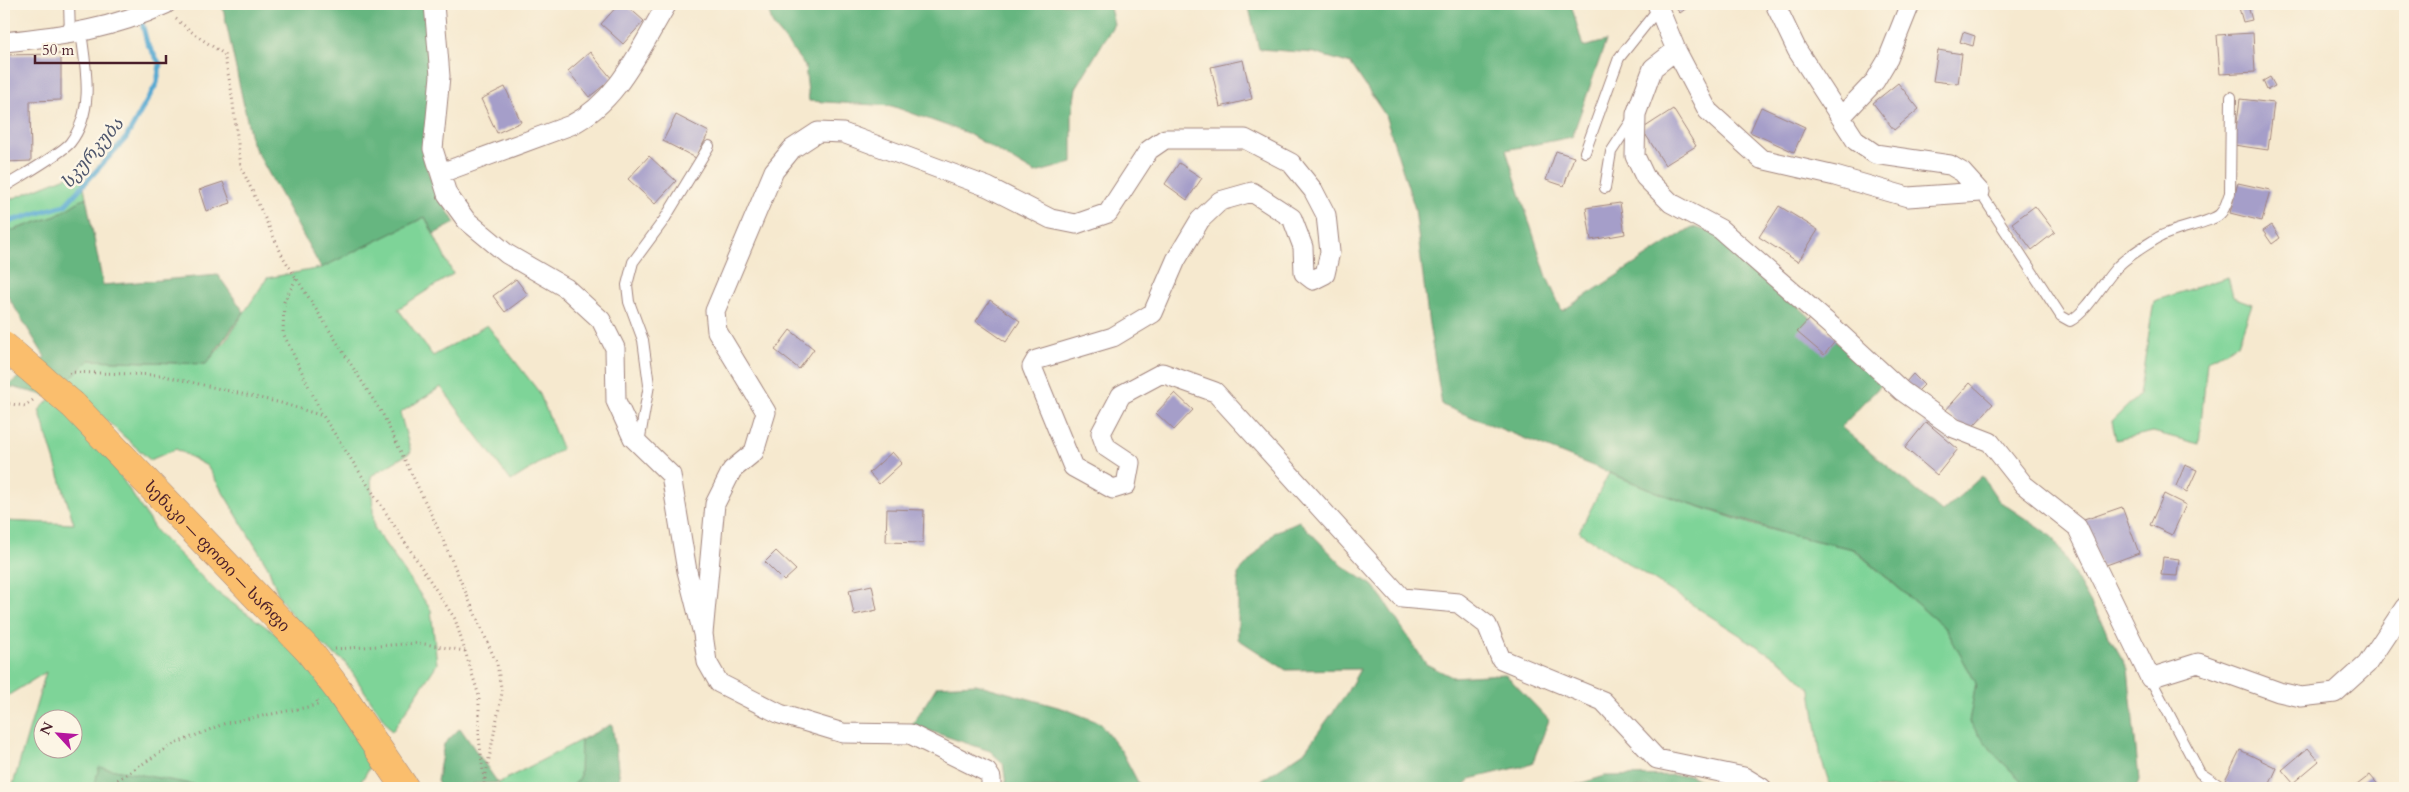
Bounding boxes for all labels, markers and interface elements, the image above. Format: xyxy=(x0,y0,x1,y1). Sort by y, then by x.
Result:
scale bar xyxy=(35,32,166,64)
text: 50 m xyxy=(42,40,74,60)
water label: სკურკუბა xyxy=(55,112,130,194)
street label: სენაკი — ფოთი — სარფი xyxy=(139,476,295,637)
north arrow xyxy=(32,710,82,760)
text: N xyxy=(36,719,58,738)

